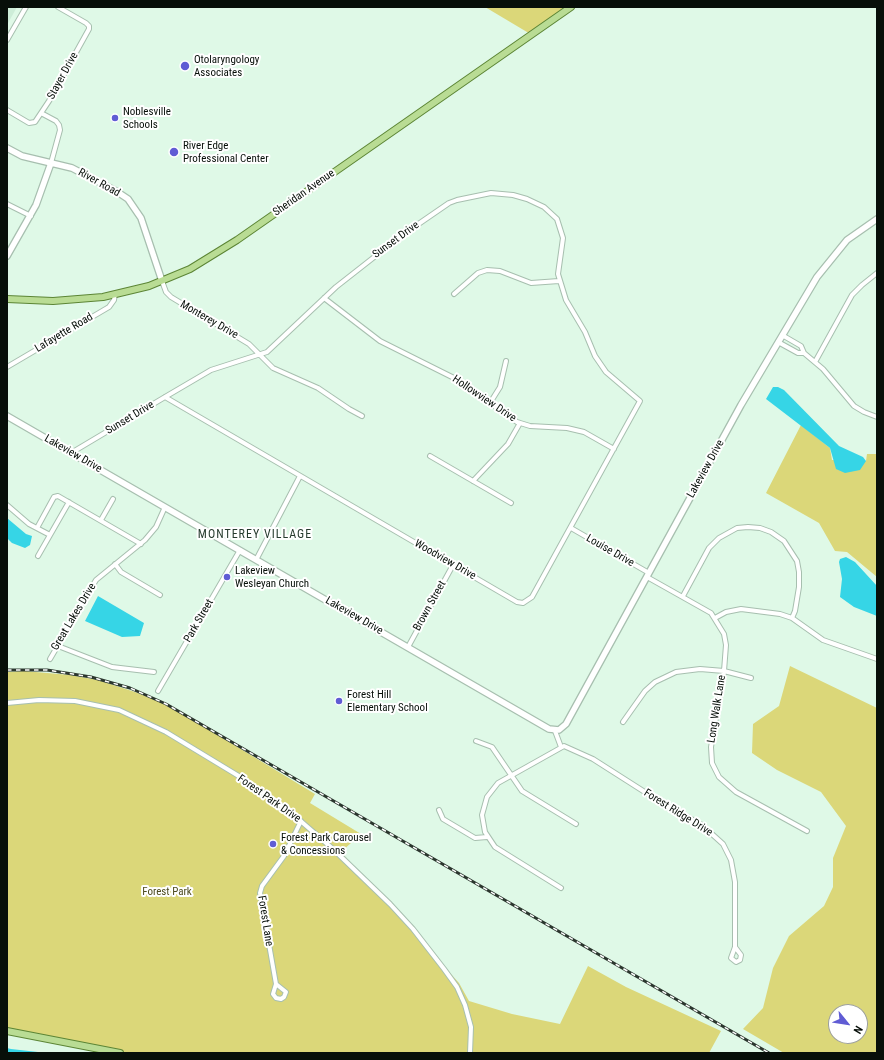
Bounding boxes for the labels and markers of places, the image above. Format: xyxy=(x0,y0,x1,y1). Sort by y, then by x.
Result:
place label: Otolaryngology Associates xyxy=(194,53,259,79)
marker: Otolaryngology Associates xyxy=(179,60,191,72)
place label: Noblesville Schools xyxy=(123,105,171,131)
marker: Noblesville Schools xyxy=(110,113,120,123)
place label: River Edge Professional Center xyxy=(183,139,269,165)
marker: River Edge Professional Center xyxy=(168,146,180,158)
place label: Lakeview Wesleyan Church xyxy=(235,564,309,590)
marker: Lakeview Wesleyan Church xyxy=(222,572,232,582)
place label: Forest Hill Elementary School xyxy=(347,688,428,714)
marker: Forest Hill Elementary School xyxy=(334,696,344,706)
place label: Forest Park Carousel & Concessions xyxy=(281,831,371,857)
marker: Forest Park Carousel & Concessions xyxy=(268,839,278,849)

